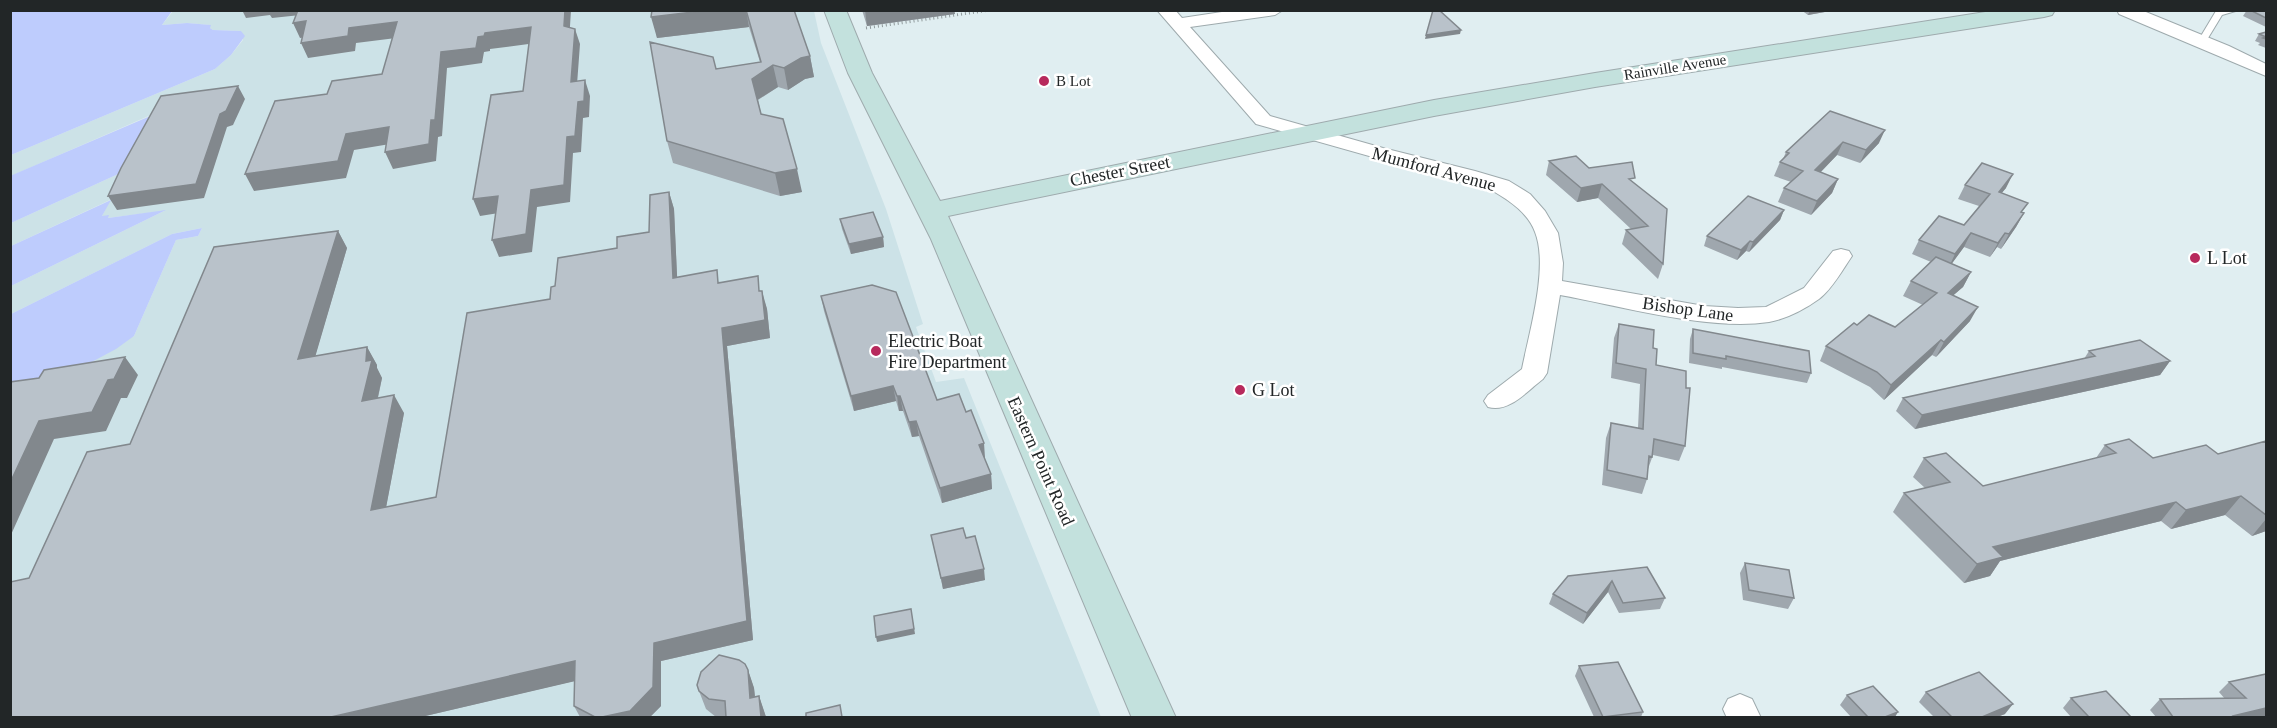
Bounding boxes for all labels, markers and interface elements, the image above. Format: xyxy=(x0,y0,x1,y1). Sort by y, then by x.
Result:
street label: Rainville Avenue xyxy=(1623,51,1728,83)
place label: B Lot xyxy=(1056,73,1091,89)
marker: B Lot xyxy=(1037,74,1051,88)
street label: Mumford Avenue xyxy=(1370,143,1498,195)
street label: Chester Street xyxy=(1068,152,1172,190)
place label: L Lot xyxy=(2207,248,2247,268)
marker: L Lot xyxy=(2188,251,2202,265)
street label: Bishop Lane xyxy=(1641,293,1735,325)
place label: Electric Boat Fire Department xyxy=(888,331,1006,372)
marker: Electric Boat Fire Department xyxy=(869,344,883,358)
place label: G Lot xyxy=(1252,380,1295,400)
marker: G Lot xyxy=(1233,383,1247,397)
street label: Eastern Point Road xyxy=(1004,393,1078,529)

